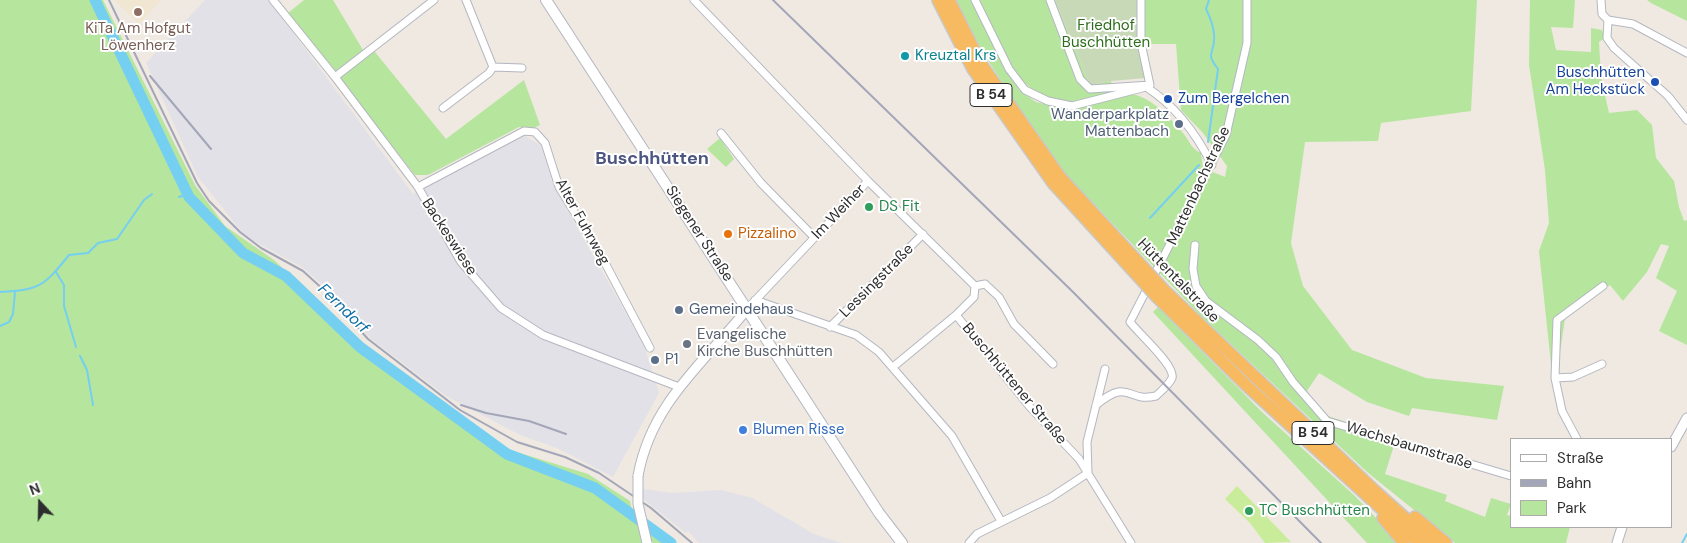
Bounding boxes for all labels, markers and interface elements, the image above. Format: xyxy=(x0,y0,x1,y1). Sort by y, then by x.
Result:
marker: KiTa Am Hofgut Löwenherz xyxy=(132,6,144,18)
park label: Friedhof Buschhütten xyxy=(1062,17,1150,52)
place label: KiTa Am Hofgut Löwenherz xyxy=(85,20,191,55)
place label: Kreuztal Krs xyxy=(915,47,996,65)
marker: Kreuztal Krs xyxy=(899,50,911,62)
place label: Buschhütten Am Heckstück xyxy=(1545,64,1645,99)
marker: Buschhütten Am Heckstück xyxy=(1649,76,1661,88)
road number: B 54 xyxy=(970,84,1012,106)
place label: Zum Bergelchen xyxy=(1178,90,1289,108)
marker: Zum Bergelchen xyxy=(1162,93,1174,105)
place label: Wanderparkplatz Mattenbach xyxy=(1051,106,1169,141)
marker: Wanderparkplatz Mattenbach xyxy=(1173,118,1185,130)
street label: Mattenbachstraße xyxy=(1164,124,1234,248)
district label: Buschhütten xyxy=(595,148,709,170)
street label: Alter Fuhrweg xyxy=(551,176,613,268)
street label: Im Weiher xyxy=(808,181,870,243)
street label: Siegener Straße xyxy=(661,183,737,285)
street label: Backeswiese xyxy=(417,195,481,279)
place label: DS Fit xyxy=(879,198,920,216)
marker: DS Fit xyxy=(863,201,875,213)
place label: Pizzalino xyxy=(738,225,797,243)
marker: Pizzalino xyxy=(722,228,734,240)
street label: Hüttentalstraße xyxy=(1133,235,1223,327)
street label: Lessingstraße xyxy=(836,240,918,322)
water label: Ferndorf xyxy=(314,280,372,338)
place label: Gemeindehaus xyxy=(689,301,794,319)
marker: Gemeindehaus xyxy=(673,304,685,316)
street label: Buschhüttener Straße xyxy=(958,320,1070,448)
place label: Evangelische Kirche Buschhütten xyxy=(697,326,833,361)
marker: Evangelische Kirche Buschhütten xyxy=(681,338,693,350)
place label: P1 xyxy=(665,351,678,369)
marker: P1 xyxy=(649,354,661,366)
street label: Wachsbaumstraße xyxy=(1344,418,1474,474)
place label: Blumen Risse xyxy=(753,421,845,439)
road number: B 54 xyxy=(1292,422,1334,444)
marker: Blumen Risse xyxy=(737,424,749,436)
legend xyxy=(1510,438,1672,528)
text: Straße xyxy=(1557,448,1604,468)
text: Bahn xyxy=(1557,473,1591,493)
north arrow xyxy=(15,478,65,528)
text: N xyxy=(27,479,43,499)
text: Park xyxy=(1557,498,1587,518)
place label: TC Buschhütten xyxy=(1259,502,1370,520)
marker: TC Buschhütten xyxy=(1243,505,1255,517)

